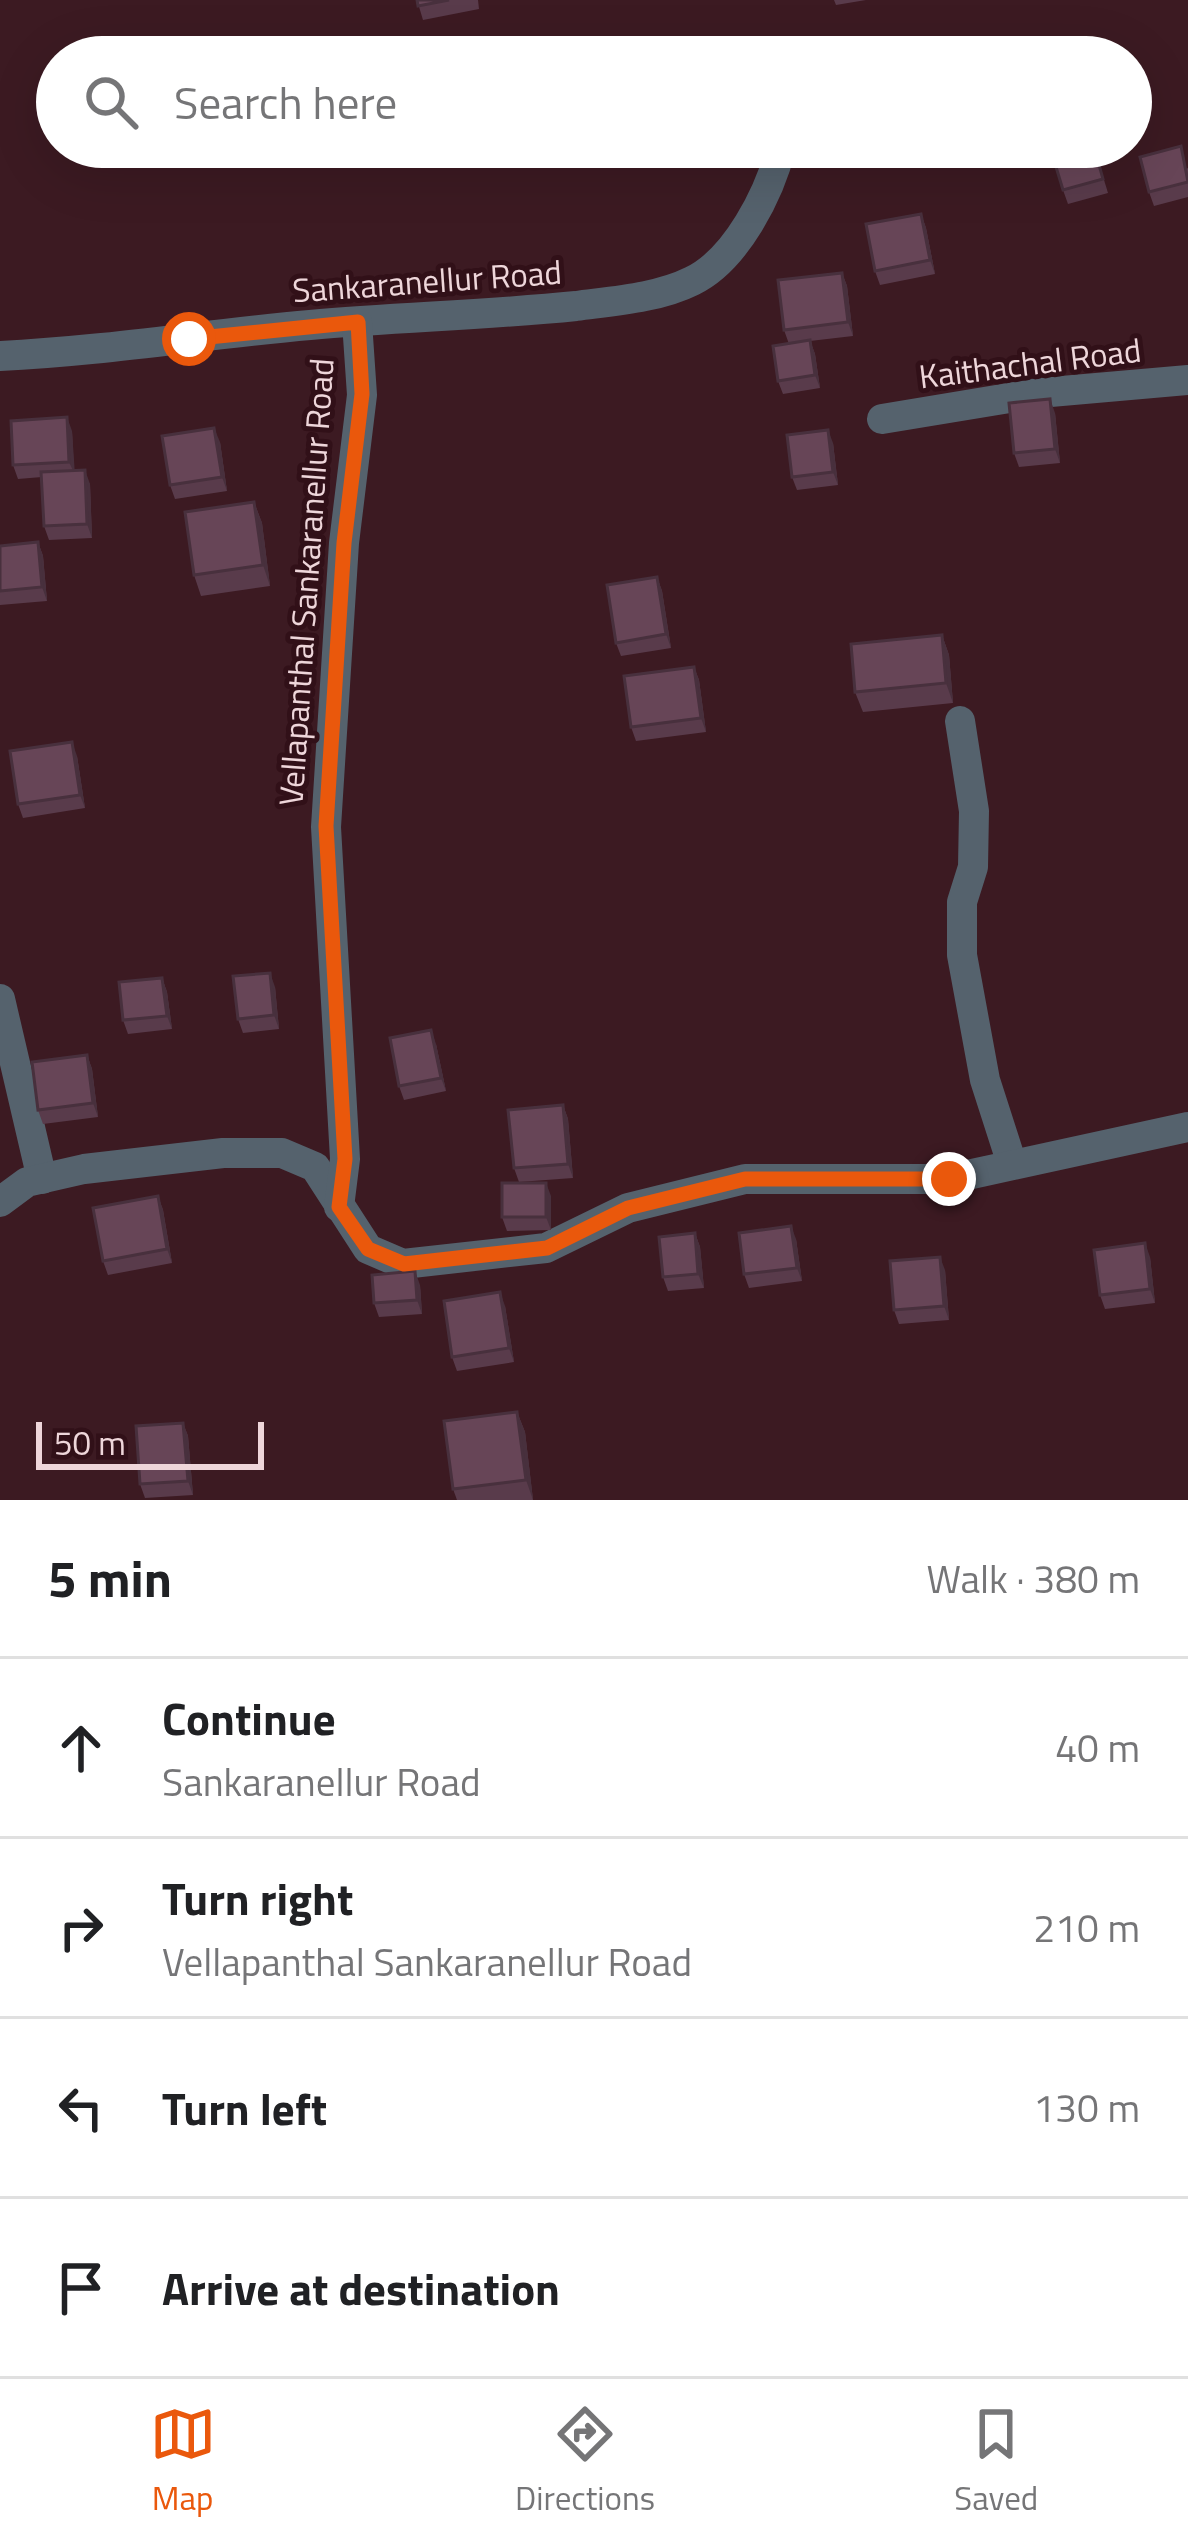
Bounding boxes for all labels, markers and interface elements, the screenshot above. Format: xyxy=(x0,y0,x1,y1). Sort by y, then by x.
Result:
search box xyxy=(36,36,1152,168)
text: Search here xyxy=(174,68,397,136)
icon: search xyxy=(78,69,144,135)
street label: Sankaranellur Road xyxy=(291,247,563,315)
route start xyxy=(162,312,216,366)
street label: Kaithachal Road xyxy=(916,325,1144,401)
street label: Vellapanthal Sankaranellur Road xyxy=(265,357,347,807)
route end xyxy=(922,1152,976,1206)
scale bar xyxy=(36,1416,264,1469)
text: 50 m xyxy=(54,1418,126,1468)
text: 5 min xyxy=(48,1539,172,1617)
text: Walk · 380 m xyxy=(926,1549,1140,1608)
text: Continue xyxy=(162,1684,336,1752)
icon: ahead xyxy=(48,1715,114,1781)
text: 40 m xyxy=(1055,1718,1140,1777)
text: Sankaranellur Road xyxy=(162,1752,481,1811)
text: Turn right xyxy=(162,1864,353,1932)
icon: right xyxy=(48,1895,114,1961)
text: 210 m xyxy=(1033,1898,1140,1957)
text: Vellapanthal Sankaranellur Road xyxy=(162,1932,692,1991)
text: Turn left xyxy=(162,2074,327,2142)
icon: left xyxy=(48,2075,114,2141)
text: 130 m xyxy=(1033,2078,1140,2137)
text: Arrive at destination xyxy=(162,2254,560,2322)
icon: arrive xyxy=(48,2255,114,2321)
tab: Map xyxy=(150,2401,216,2523)
tab: Directions xyxy=(515,2401,655,2523)
tab: Saved xyxy=(954,2401,1038,2523)

